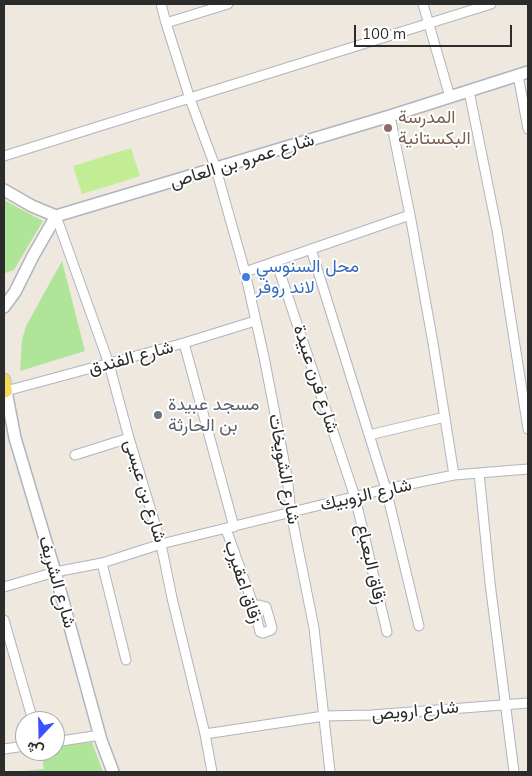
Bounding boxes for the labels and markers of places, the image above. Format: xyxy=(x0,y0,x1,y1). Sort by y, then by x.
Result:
place label: المدرسة البكستانية xyxy=(398,107,471,150)
marker: المدرسة البكستانية xyxy=(382,122,394,134)
place label: محل السنوسي لاند روفر xyxy=(256,256,359,298)
marker: محل السنوسي لاند روفر xyxy=(240,271,252,283)
place label: مسجد عبيدة بن الحارثة xyxy=(168,394,259,436)
marker: مسجد عبيدة بن الحارثة xyxy=(152,409,164,421)

